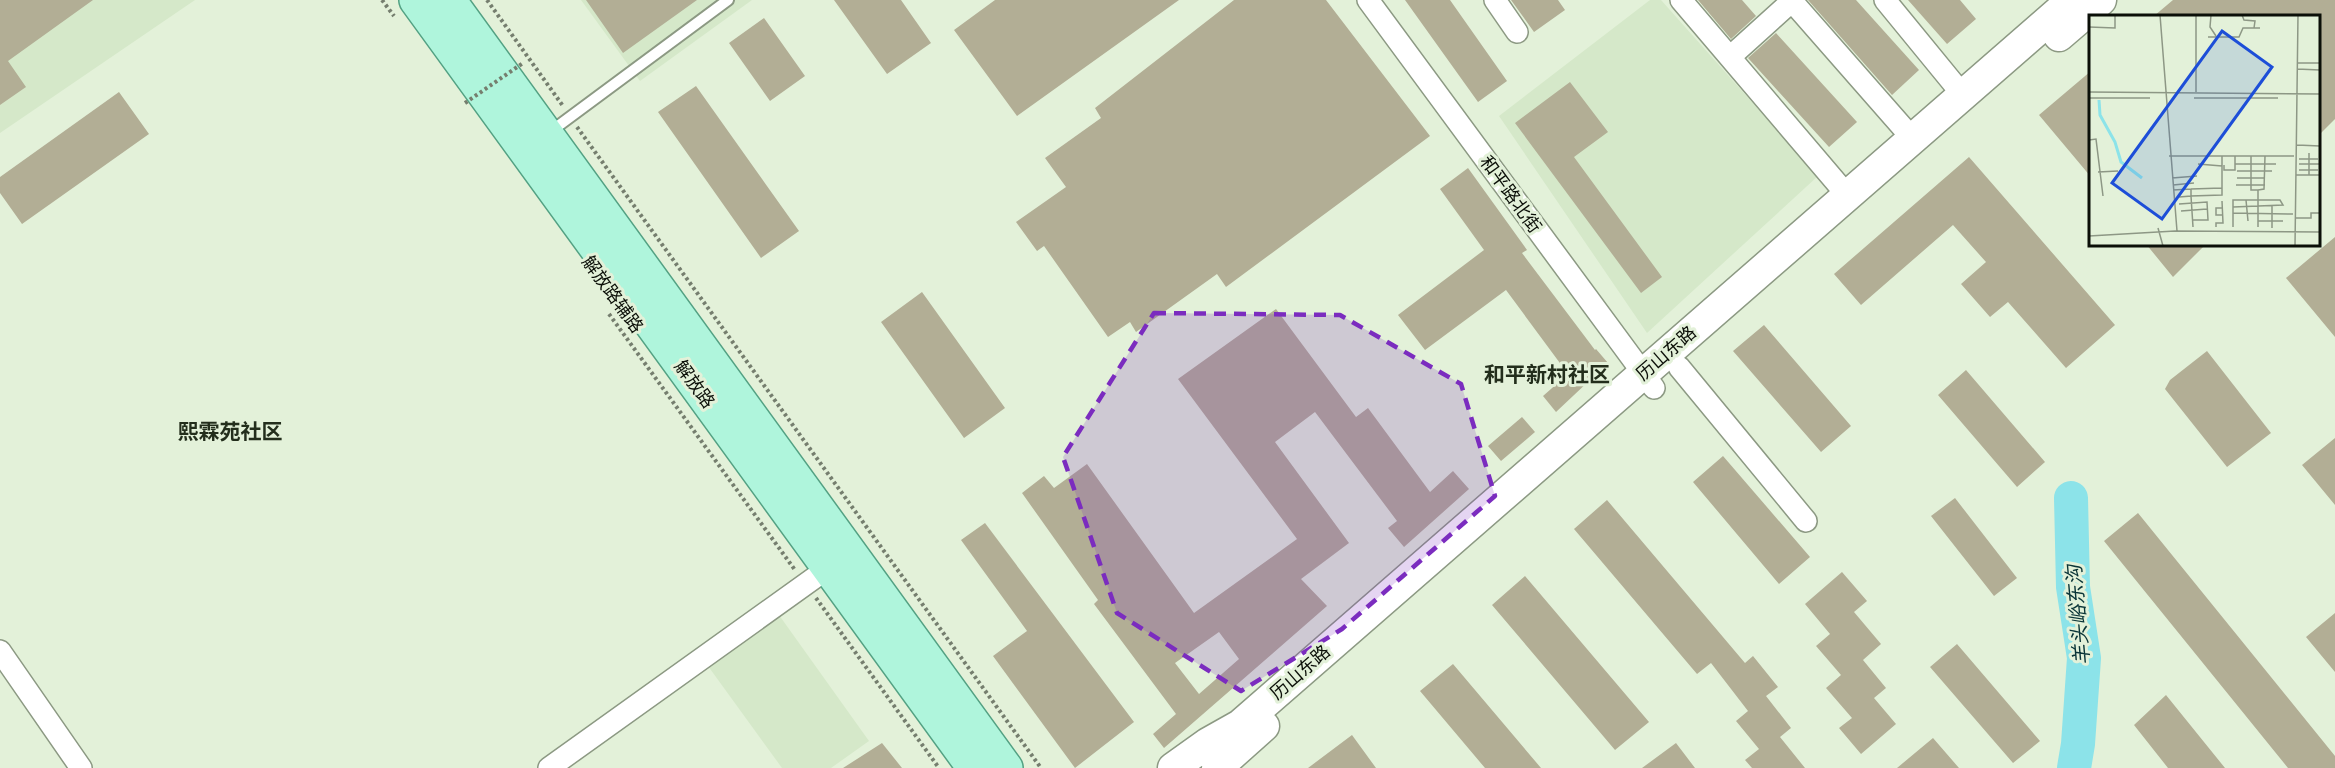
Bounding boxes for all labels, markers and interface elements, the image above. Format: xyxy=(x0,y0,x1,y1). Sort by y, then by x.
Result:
inset map xyxy=(2089,15,2320,246)
street label: 和平路北街 xyxy=(1476,151,1546,237)
street label: 解放路辅路 xyxy=(578,251,648,337)
street label: 历山东路 xyxy=(1632,321,1700,385)
street label: 解放路 xyxy=(671,356,719,412)
district label: 和平新村社区 xyxy=(1484,362,1610,387)
district label: 熙霖苑社区 xyxy=(178,419,283,444)
water label: 羊头峪东沟 xyxy=(2062,562,2094,666)
street label: 历山东路 xyxy=(1266,640,1334,704)

